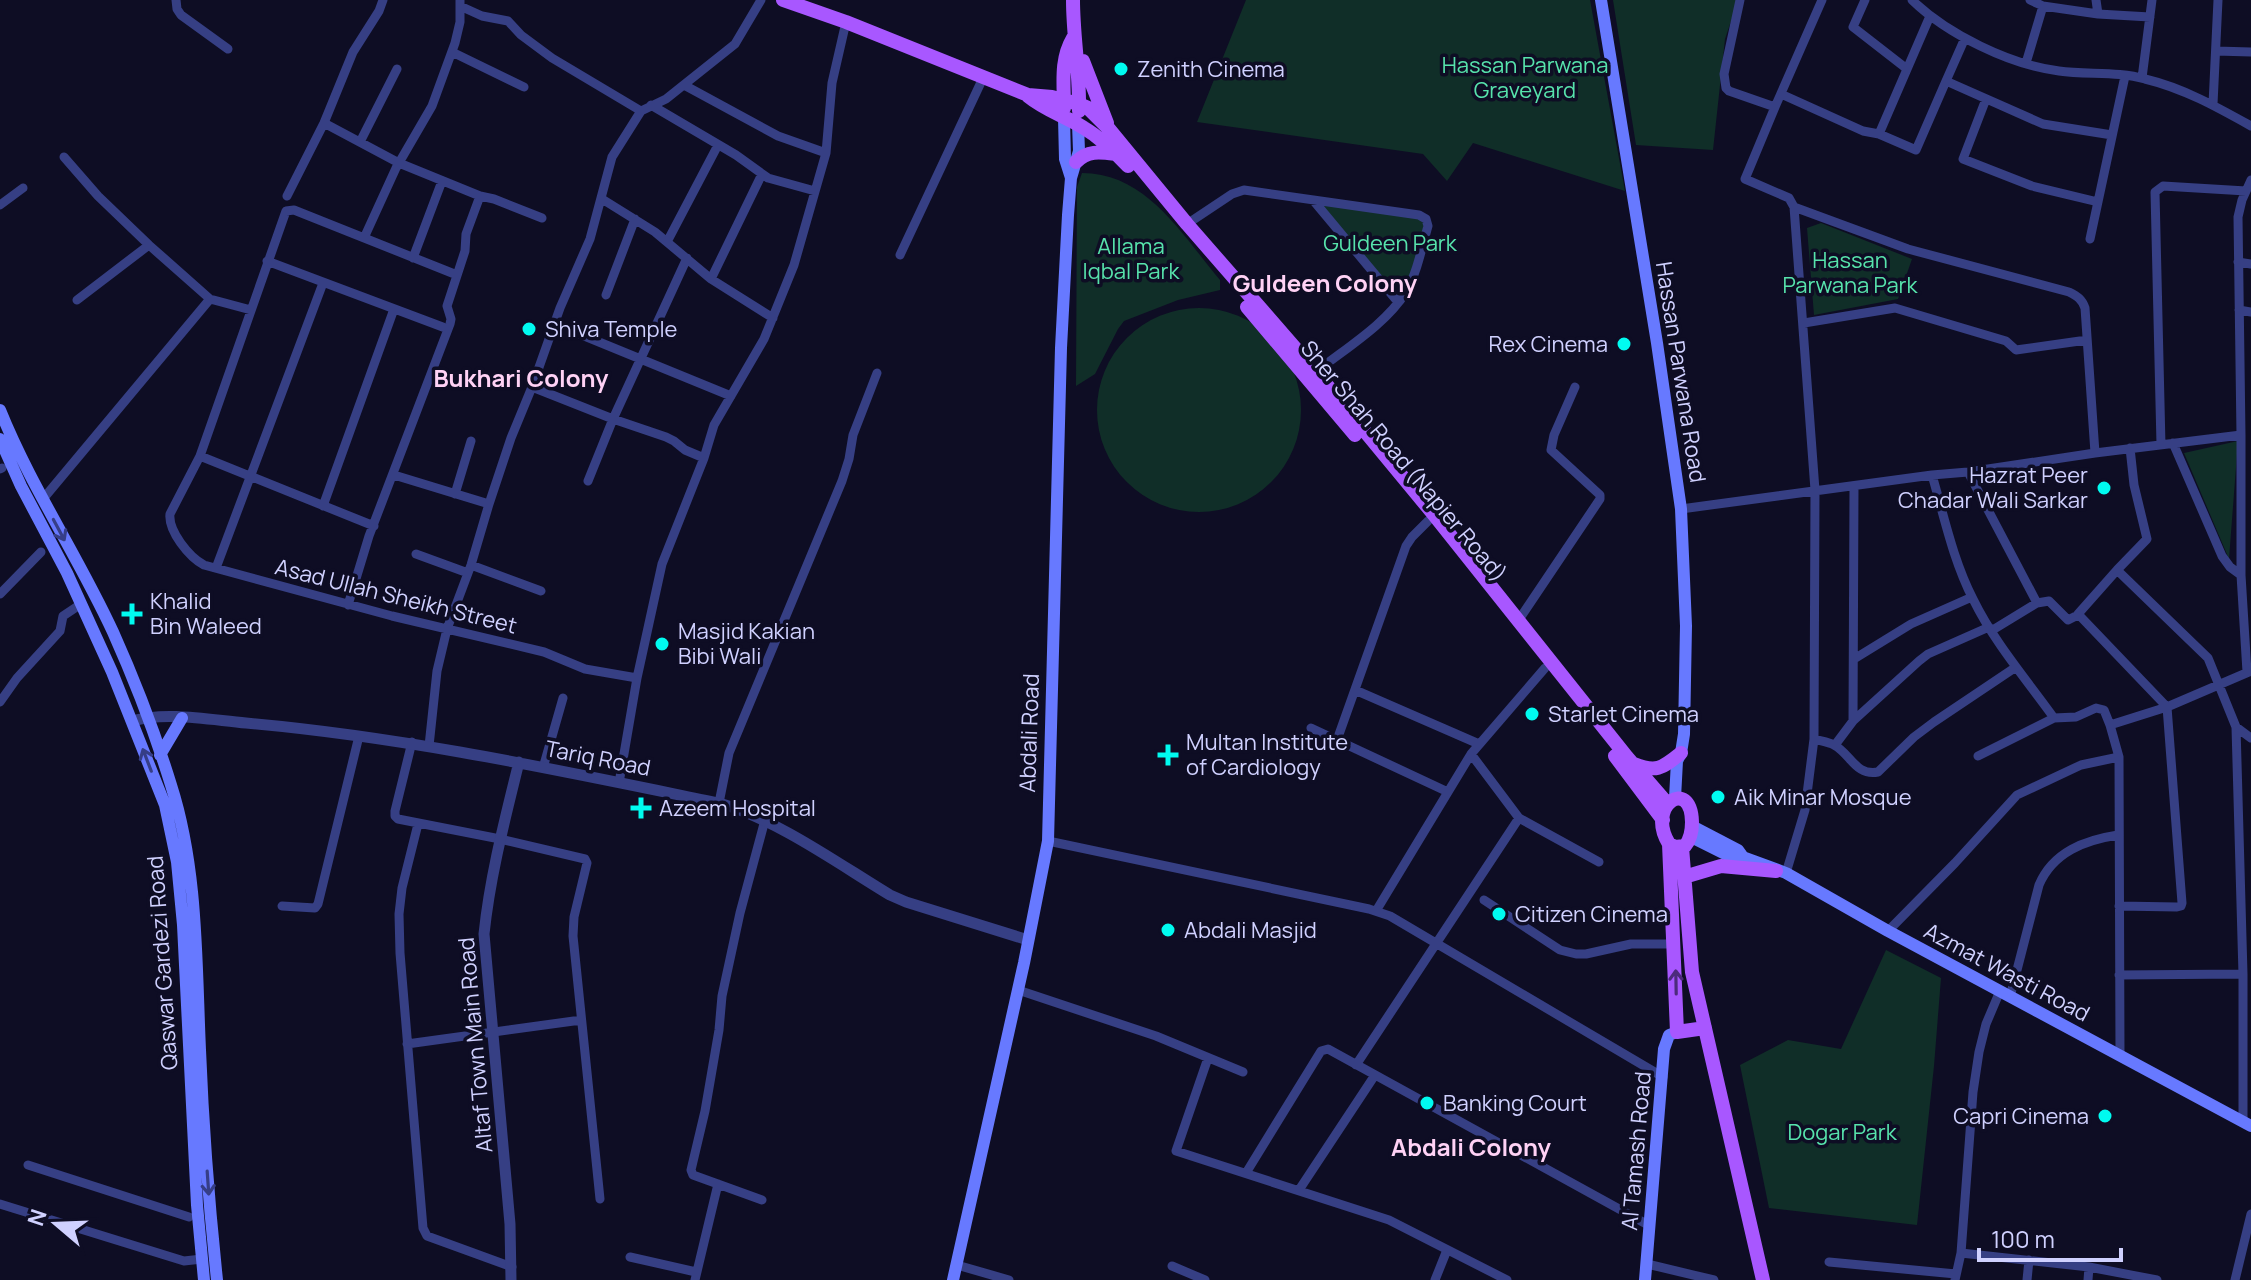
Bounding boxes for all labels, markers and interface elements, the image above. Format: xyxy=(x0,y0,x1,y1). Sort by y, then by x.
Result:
park label: Hassan Parwana Graveyard xyxy=(1442,50,1608,105)
place label: Zenith Cinema xyxy=(1137,54,1285,84)
marker: Zenith Cinema xyxy=(1112,60,1130,78)
park label: Guldeen Park xyxy=(1323,228,1458,258)
park label: Allama Iqbal Park xyxy=(1083,231,1180,286)
park label: Hassan Parwana Park xyxy=(1783,245,1919,300)
street label: Hassan Parwana Road xyxy=(1649,259,1713,485)
district label: Guldeen Colony xyxy=(1233,266,1418,299)
place label: Shiva Temple xyxy=(545,314,678,344)
marker: Shiva Temple xyxy=(520,320,538,338)
place label: Rex Cinema xyxy=(1488,329,1608,359)
street label: Sher Shah Road (Napier Road) xyxy=(1294,334,1514,588)
marker: Rex Cinema xyxy=(1615,335,1633,353)
district label: Bukhari Colony xyxy=(433,361,609,394)
place label: Hazrat Peer Chadar Wali Sarkar xyxy=(1898,460,2088,515)
marker: Hazrat Peer Chadar Wali Sarkar xyxy=(2095,479,2113,497)
one-way arrow xyxy=(51,517,67,541)
street label: Asad Ullah Sheikh Street xyxy=(272,551,520,641)
place label: Khalid Bin Waleed xyxy=(150,586,262,641)
marker: Khalid Bin Waleed xyxy=(121,603,143,625)
place label: Masjid Kakian Bibi Wali xyxy=(678,616,815,671)
marker: Masjid Kakian Bibi Wali xyxy=(653,635,671,653)
street label: Abdali Road xyxy=(1012,673,1046,793)
place label: Starlet Cinema xyxy=(1548,699,1699,729)
marker: Starlet Cinema xyxy=(1523,705,1541,723)
place label: Multan Institute of Cardiology xyxy=(1186,727,1348,782)
street label: Tariq Road xyxy=(543,733,653,783)
marker: Multan Institute of Cardiology xyxy=(1157,744,1179,766)
one-way arrow xyxy=(139,748,153,772)
place label: Aik Minar Mosque xyxy=(1734,782,1912,812)
marker: Aik Minar Mosque xyxy=(1709,788,1727,806)
place label: Azeem Hospital xyxy=(659,793,816,823)
marker: Azeem Hospital xyxy=(630,797,652,819)
street label: Qaswar Gardezi Road xyxy=(140,855,184,1071)
place label: Citizen Cinema xyxy=(1515,899,1668,929)
marker: Citizen Cinema xyxy=(1490,905,1508,923)
place label: Abdali Masjid xyxy=(1184,915,1317,945)
street label: Azmat Wasti Road xyxy=(1919,916,2095,1028)
marker: Abdali Masjid xyxy=(1159,921,1177,939)
street label: Altaf Town Main Road xyxy=(451,936,499,1154)
one-way arrow xyxy=(1668,969,1683,996)
street label: Al Tamash Road xyxy=(1614,1070,1658,1232)
place label: Banking Court xyxy=(1443,1088,1587,1118)
marker: Banking Court xyxy=(1418,1094,1436,1112)
place label: Capri Cinema xyxy=(1953,1101,2089,1131)
marker: Capri Cinema xyxy=(2096,1107,2114,1125)
park label: Dogar Park xyxy=(1787,1117,1898,1147)
district label: Abdali Colony xyxy=(1391,1130,1551,1163)
one-way arrow xyxy=(201,1169,216,1196)
north arrow xyxy=(16,1184,96,1264)
text: N xyxy=(20,1205,54,1230)
scale bar xyxy=(1979,1212,2121,1262)
text: 100 m xyxy=(1991,1222,2055,1255)

